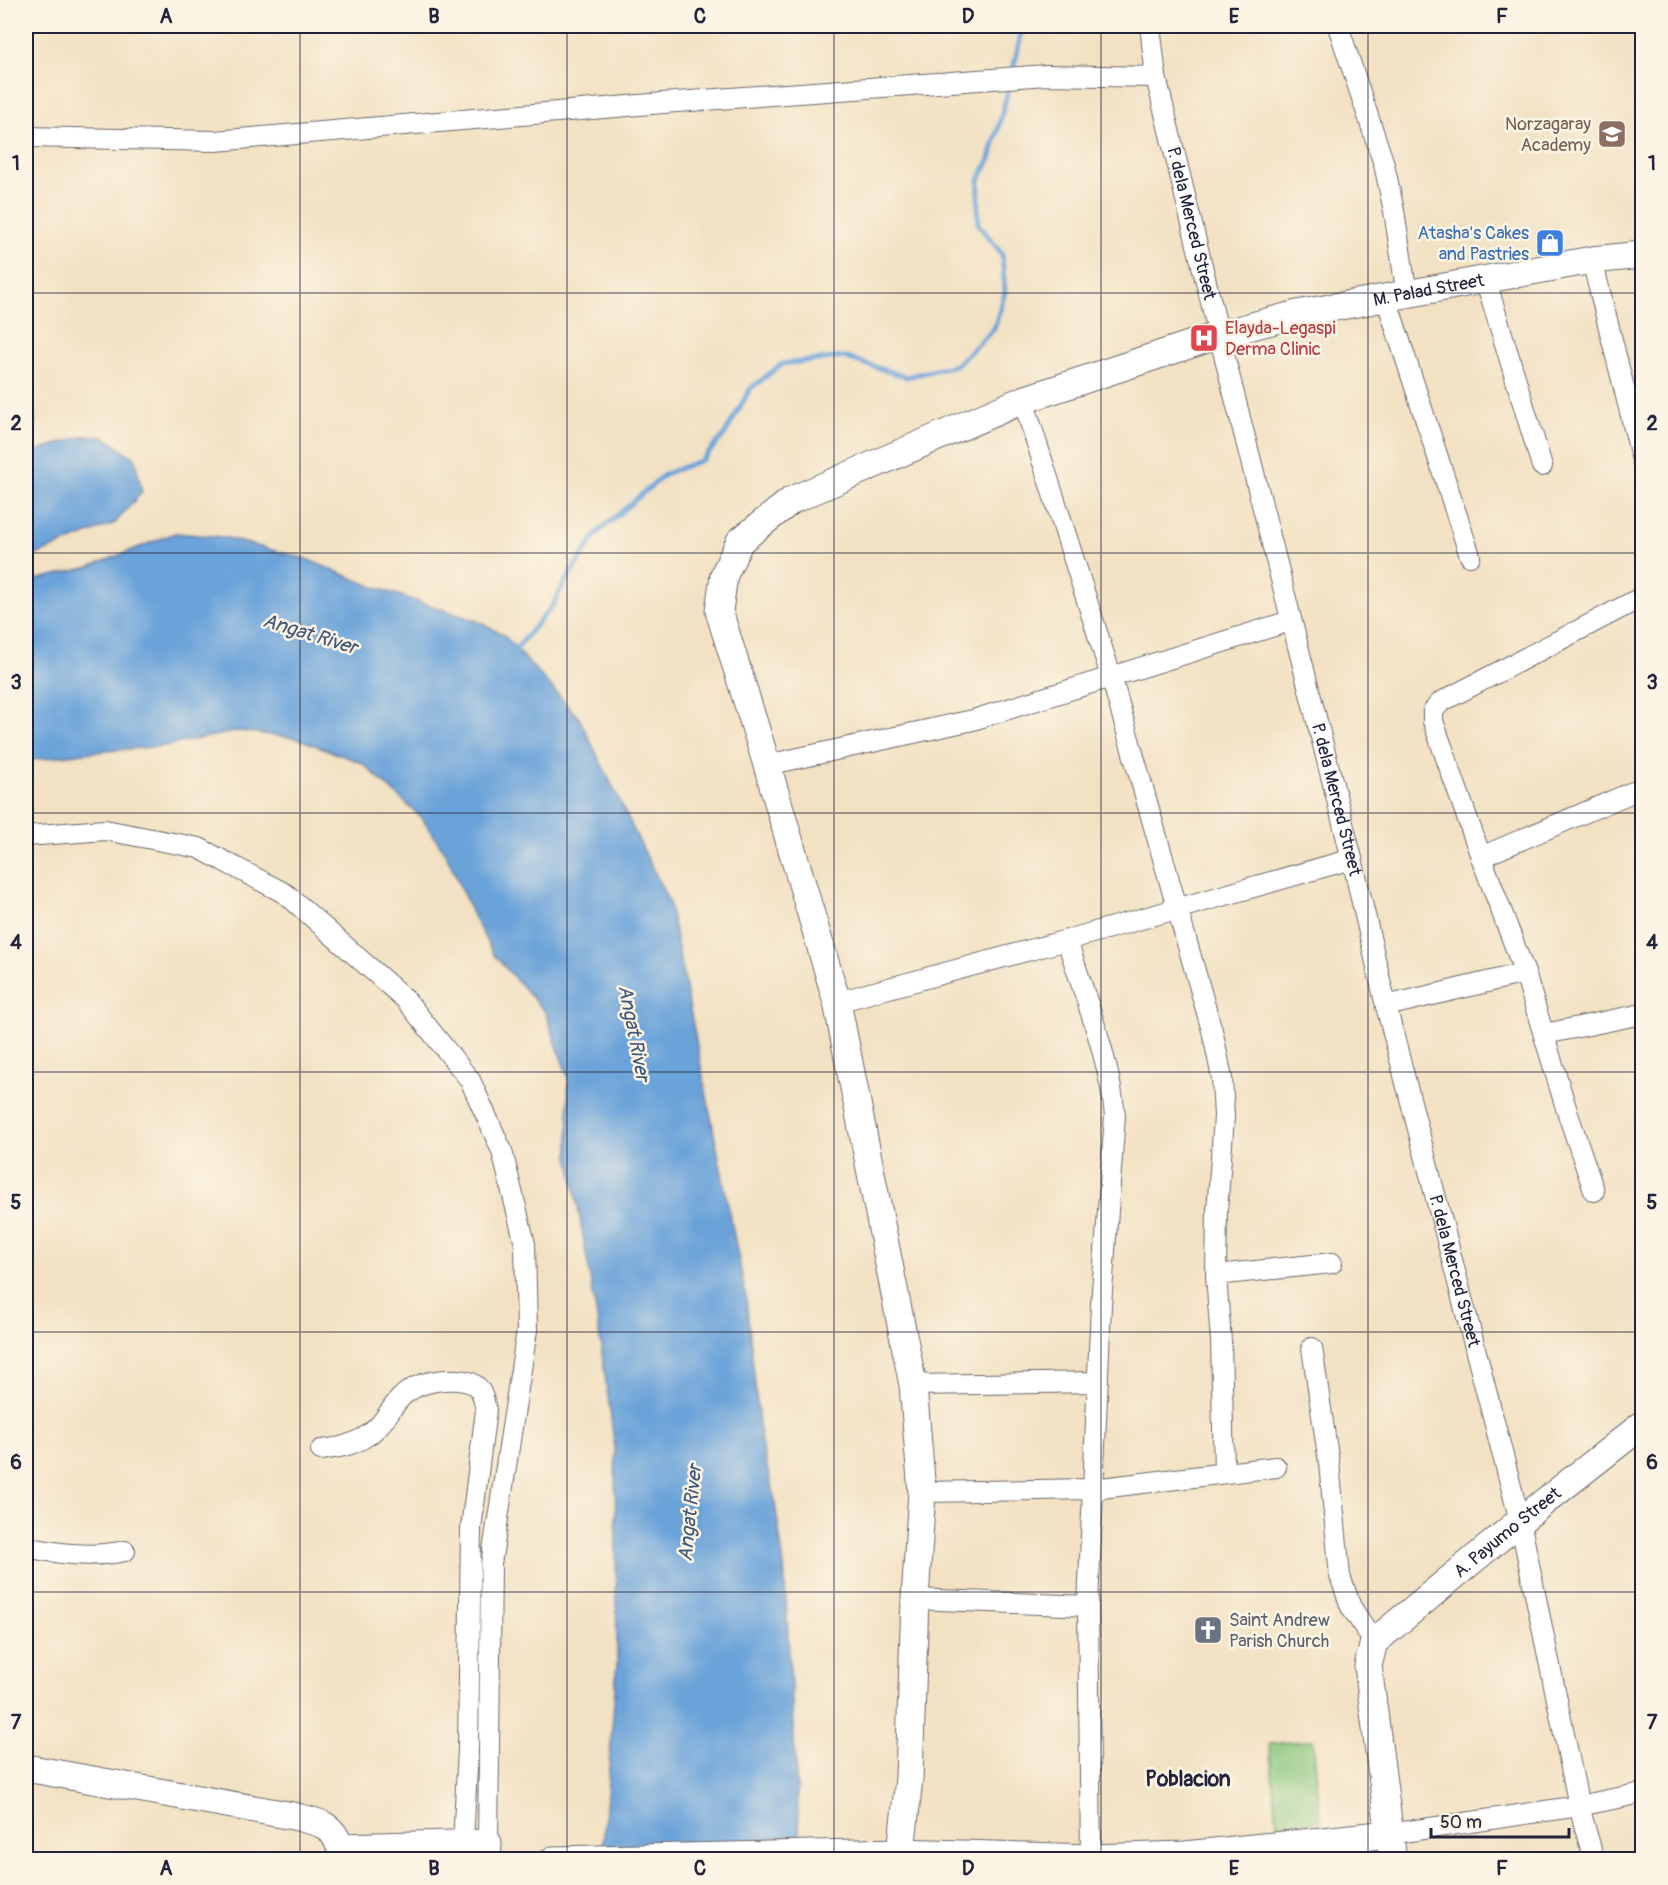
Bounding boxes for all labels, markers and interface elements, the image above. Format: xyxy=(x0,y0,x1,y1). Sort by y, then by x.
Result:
text: A xyxy=(160,4,173,29)
text: B xyxy=(428,4,440,29)
text: C xyxy=(694,4,706,29)
text: D xyxy=(962,4,975,29)
text: E xyxy=(1229,4,1240,29)
text: F xyxy=(1496,4,1508,29)
place label: Norzagaray Academy xyxy=(1505,113,1591,157)
school or university icon: Norzagaray Academy xyxy=(1596,118,1628,150)
street label: P. dela Merced Street xyxy=(1162,144,1222,303)
text: 1 xyxy=(12,151,20,176)
text: 1 xyxy=(1648,151,1656,176)
place label: Atasha's Cakes and Pastries xyxy=(1417,222,1529,266)
shop icon: Atasha's Cakes and Pastries xyxy=(1534,227,1566,259)
street label: M. Palad Street xyxy=(1371,268,1487,311)
place label: Elayda-Legaspi Derma Clinic xyxy=(1225,317,1336,361)
hospital icon: Elayda-Legaspi Derma Clinic xyxy=(1188,322,1220,354)
text: 2 xyxy=(10,411,22,436)
text: 2 xyxy=(1646,411,1658,436)
water label: Angat River xyxy=(260,608,363,661)
text: 3 xyxy=(10,670,22,695)
text: 3 xyxy=(1646,670,1658,695)
street label: P. dela Merced Street xyxy=(1306,721,1367,879)
text: 4 xyxy=(10,930,22,955)
text: 4 xyxy=(1646,930,1658,955)
water label: Angat River xyxy=(612,983,656,1086)
text: 5 xyxy=(11,1190,22,1215)
text: 5 xyxy=(1647,1190,1658,1215)
street label: P. dela Merced Street xyxy=(1424,1192,1486,1350)
text: 6 xyxy=(10,1450,22,1475)
text: 6 xyxy=(1646,1450,1658,1475)
water label: Angat River xyxy=(672,1461,708,1563)
street label: A. Payumo Street xyxy=(1449,1481,1566,1583)
place label: Saint Andrew Parish Church xyxy=(1229,1609,1330,1653)
church icon: Saint Andrew Parish Church xyxy=(1192,1614,1224,1646)
text: 7 xyxy=(11,1710,22,1735)
text: 7 xyxy=(1647,1710,1658,1735)
district label: Poblacion xyxy=(1145,1766,1231,1793)
scale bar xyxy=(1431,1801,1569,1839)
text: 50 m xyxy=(1440,1811,1482,1834)
text: A xyxy=(160,1856,173,1881)
text: B xyxy=(428,1856,440,1881)
text: C xyxy=(694,1856,706,1881)
text: D xyxy=(962,1856,975,1881)
text: E xyxy=(1229,1856,1240,1881)
text: F xyxy=(1496,1856,1508,1881)

